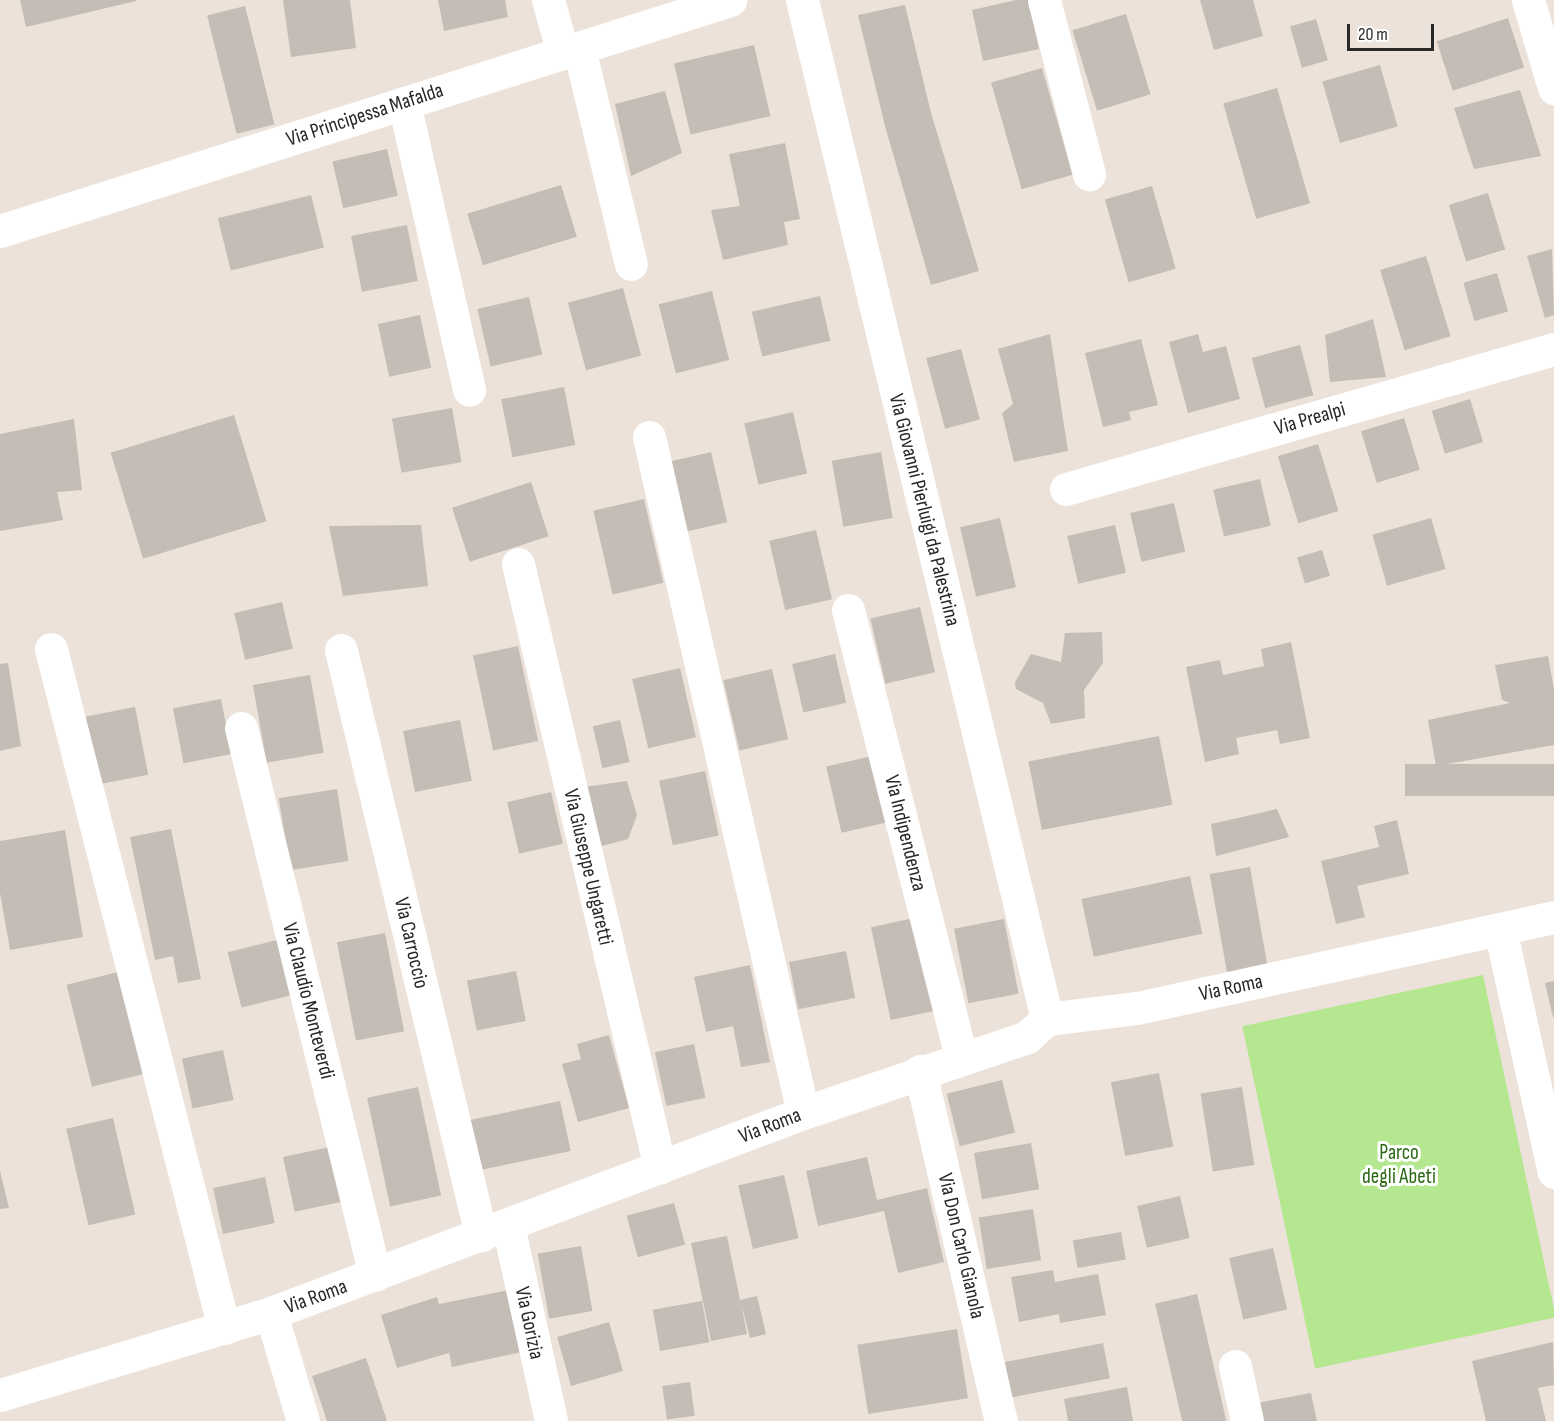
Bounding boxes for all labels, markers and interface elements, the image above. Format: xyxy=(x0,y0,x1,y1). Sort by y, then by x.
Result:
scale bar xyxy=(1350,12,1437,50)
text: 20 m xyxy=(1358,24,1388,45)
street label: Via Principessa Mafalda xyxy=(283,78,447,152)
street label: Via Giovanni Pierluigi da Palestrina xyxy=(883,391,965,629)
street label: Via Prealpi xyxy=(1272,397,1348,441)
street label: Via Indipendenza xyxy=(878,772,932,894)
street label: Via Giuseppe Ungaretti xyxy=(558,786,618,948)
street label: Via Carroccio xyxy=(388,895,434,991)
street label: Via Claudio Monteverdi xyxy=(276,920,340,1082)
street label: Via Roma xyxy=(1197,969,1265,1007)
street label: Via Roma xyxy=(735,1103,805,1149)
park label: Parco degli Abeti xyxy=(1362,1140,1436,1190)
street label: Via Don Carlo Gianola xyxy=(932,1171,990,1321)
street label: Via Roma xyxy=(281,1274,351,1320)
street label: Via Gorizia xyxy=(509,1284,549,1362)

